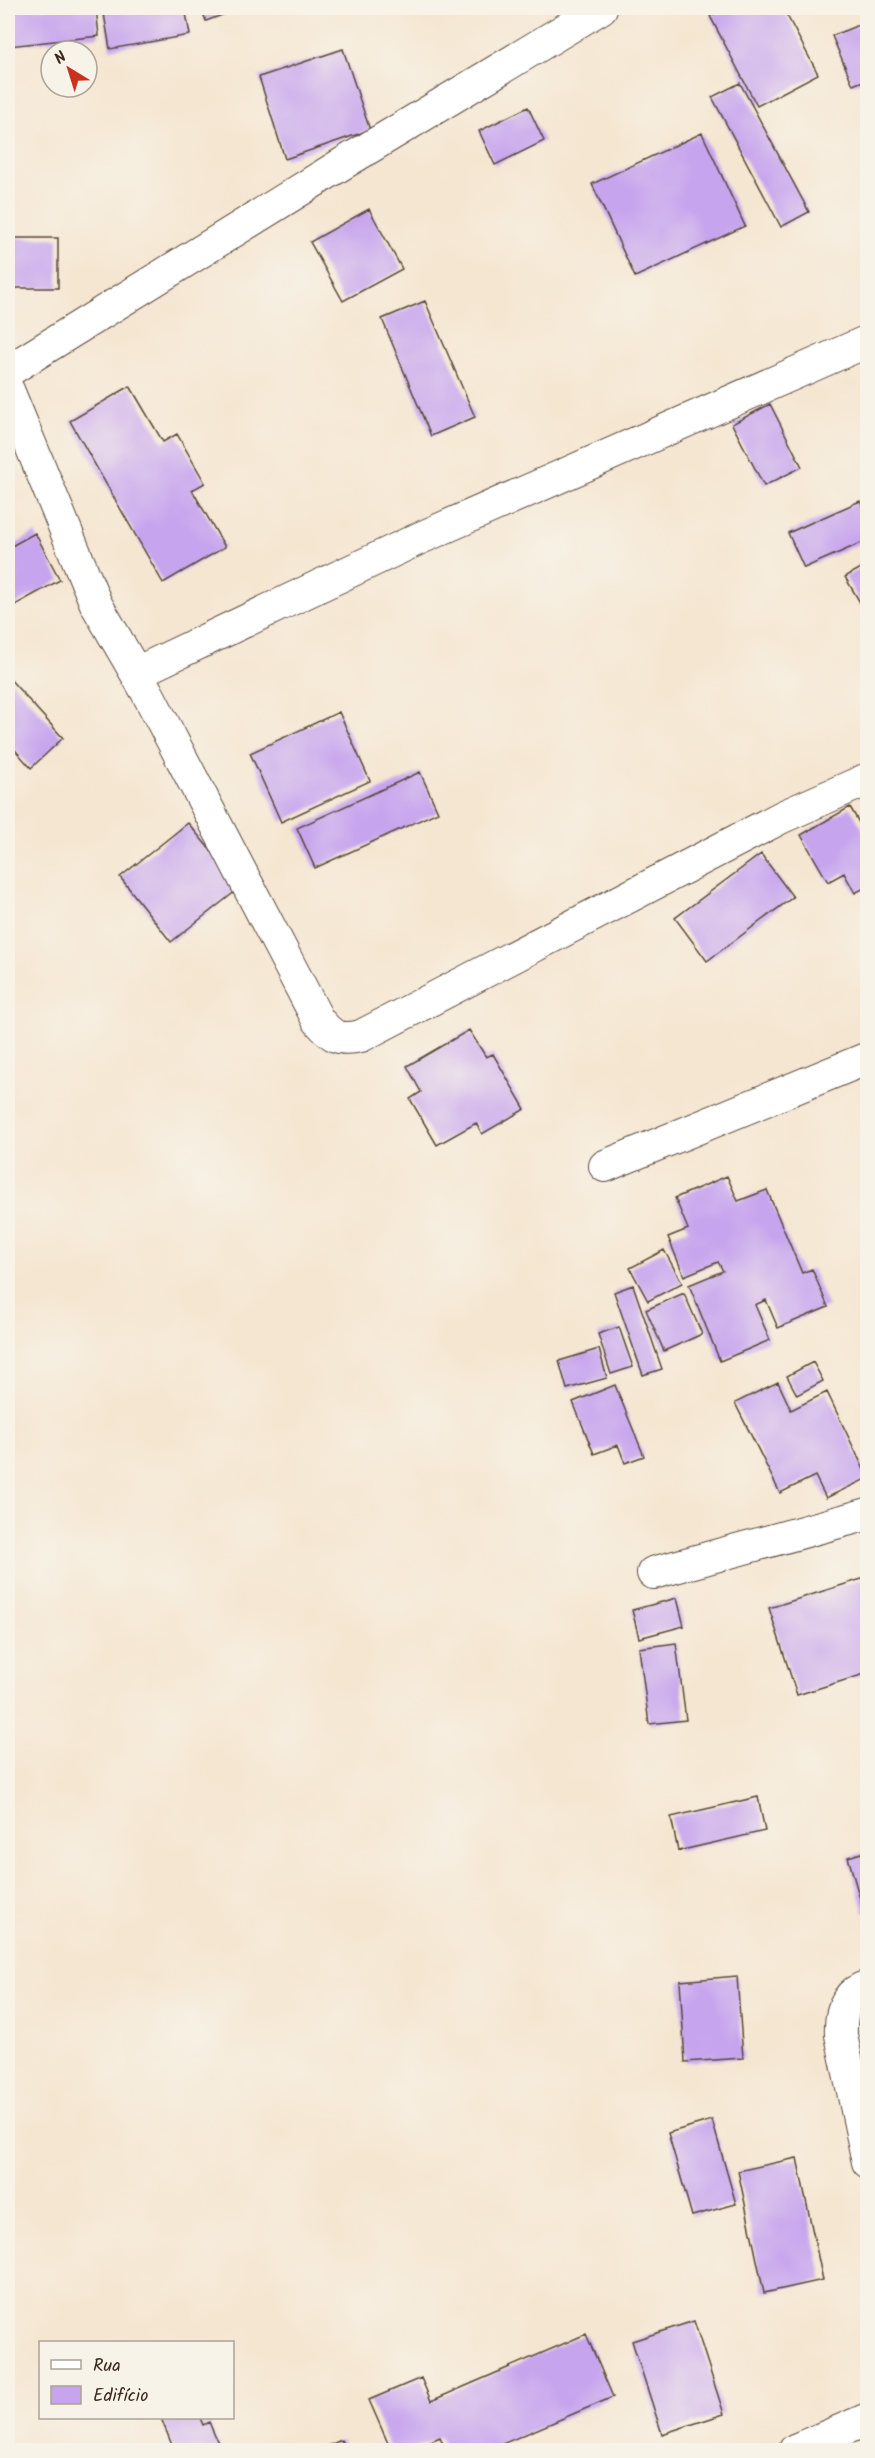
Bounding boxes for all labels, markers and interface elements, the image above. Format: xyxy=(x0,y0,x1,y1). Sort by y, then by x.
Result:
north arrow xyxy=(39,39,99,99)
text: N xyxy=(49,45,72,71)
legend xyxy=(39,2341,234,2419)
text: Rua xyxy=(93,2352,121,2381)
text: Edifício xyxy=(93,2382,148,2411)

